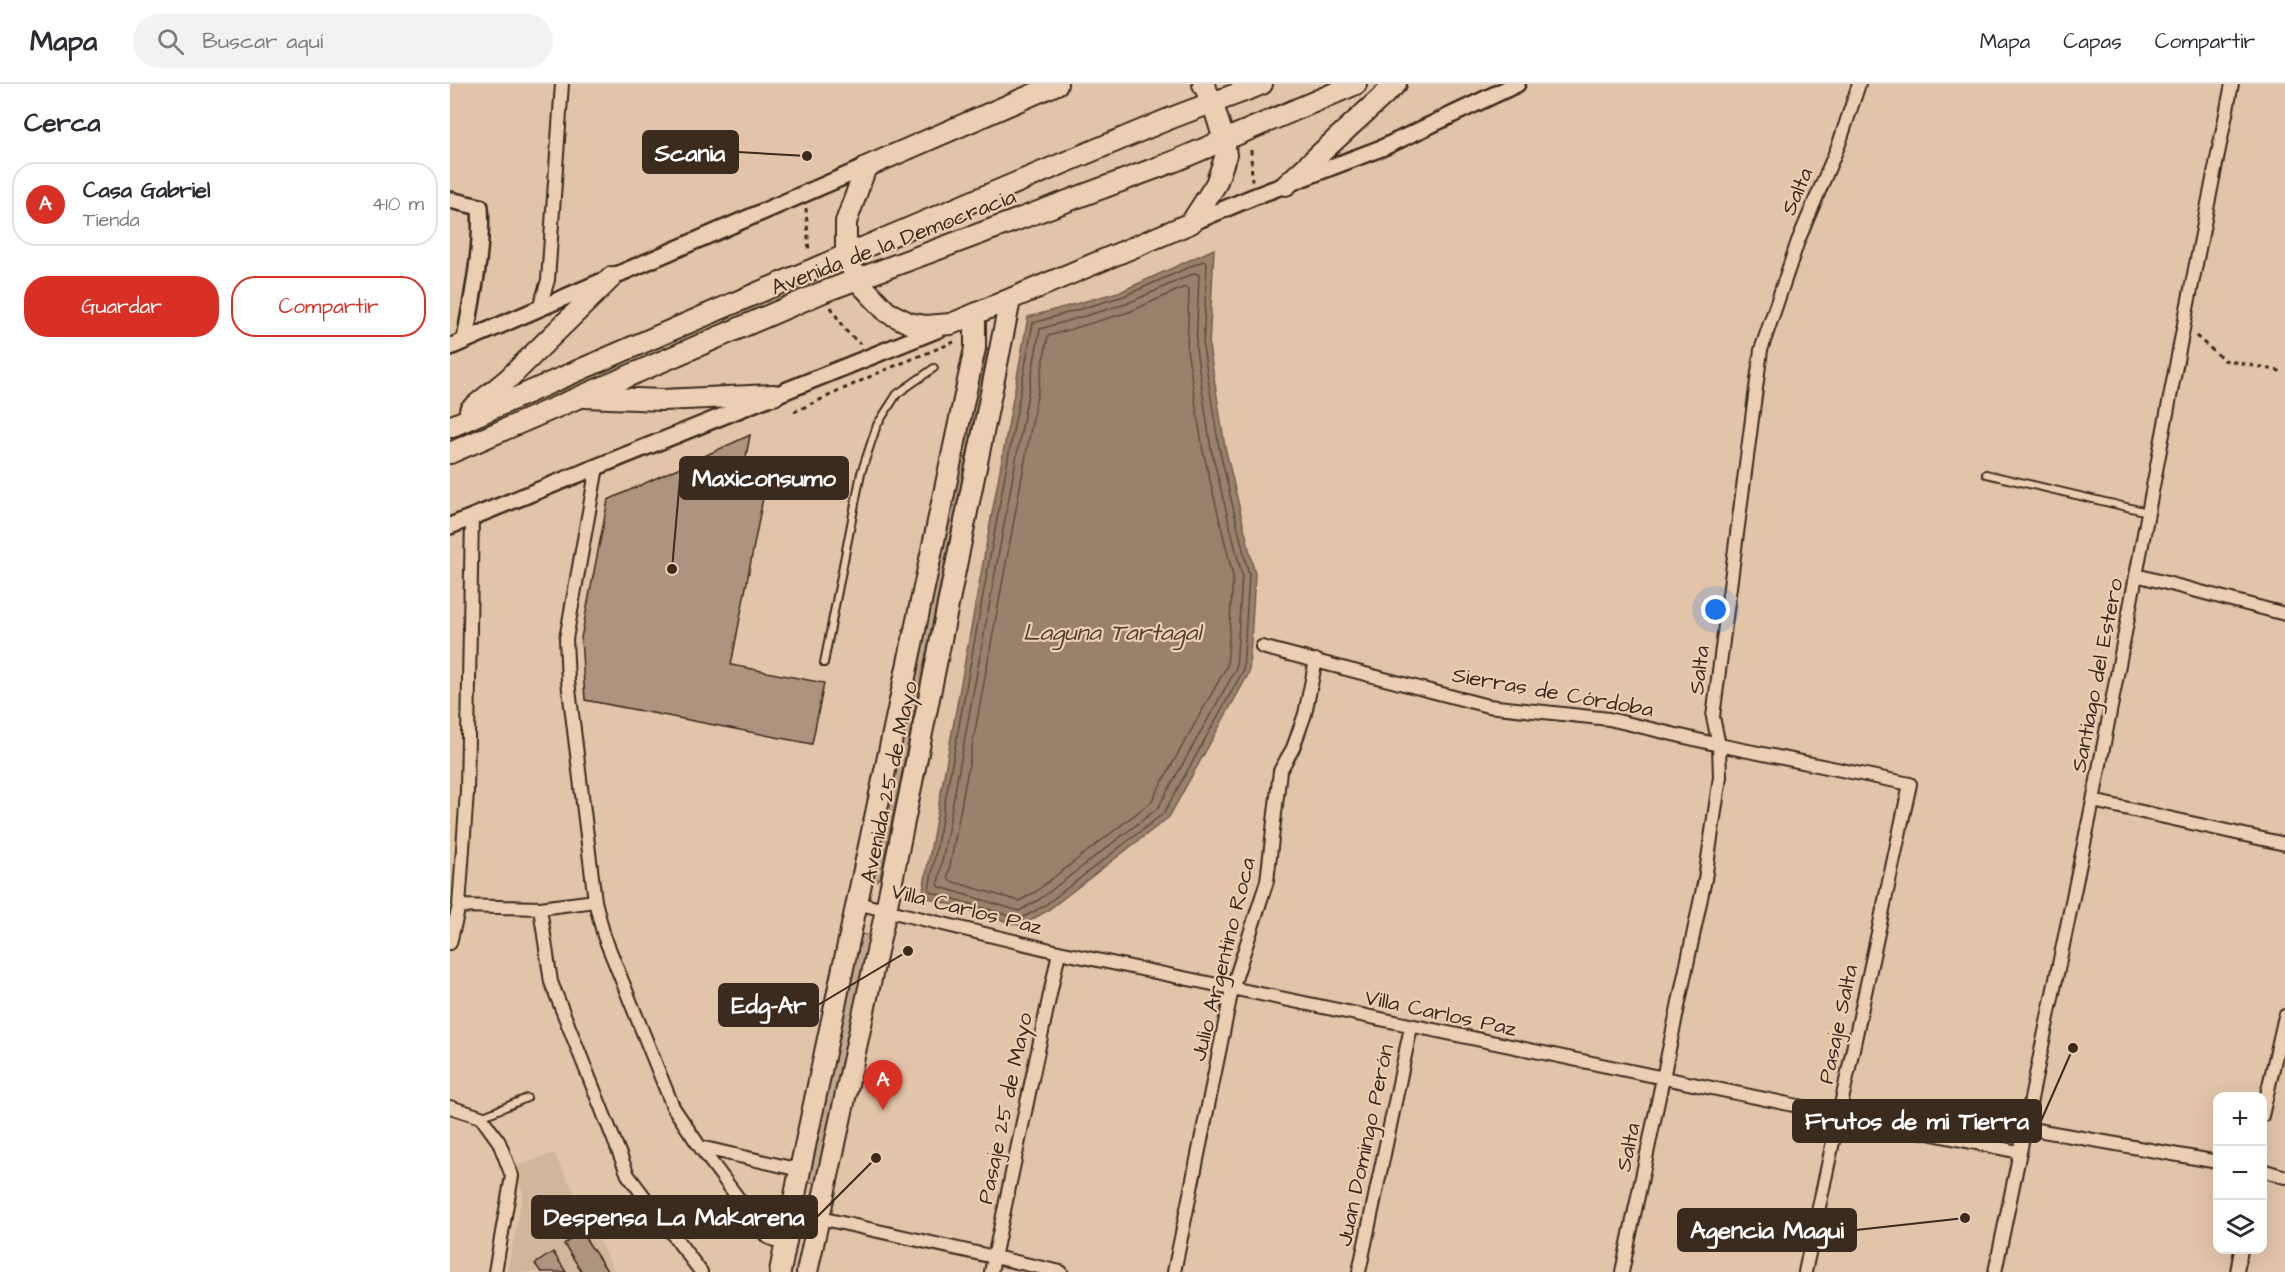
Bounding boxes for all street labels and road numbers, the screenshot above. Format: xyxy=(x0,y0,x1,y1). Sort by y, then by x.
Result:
street label: Salta xyxy=(1774,163,1821,220)
street label: Avenida de la Democracia xyxy=(767,181,1020,303)
street label: Santiago del Estero xyxy=(2063,575,2133,775)
street label: Salta xyxy=(1681,644,1718,696)
street label: Sierras de Córdoba xyxy=(1450,660,1656,725)
street label: Avenida 25 de Mayo xyxy=(853,678,927,886)
street label: Julio Argentino Roca xyxy=(1183,854,1265,1065)
street label: Villa Carlos Paz xyxy=(888,876,1046,943)
street label: Pasaje Salta xyxy=(1811,962,1866,1087)
street label: Villa Carlos Paz xyxy=(1362,982,1520,1045)
street label: Pasaje 25 de Mayo xyxy=(970,1009,1042,1207)
street label: Juan Domingo Perón xyxy=(1329,1041,1403,1249)
street label: Salta xyxy=(1608,1120,1649,1174)

